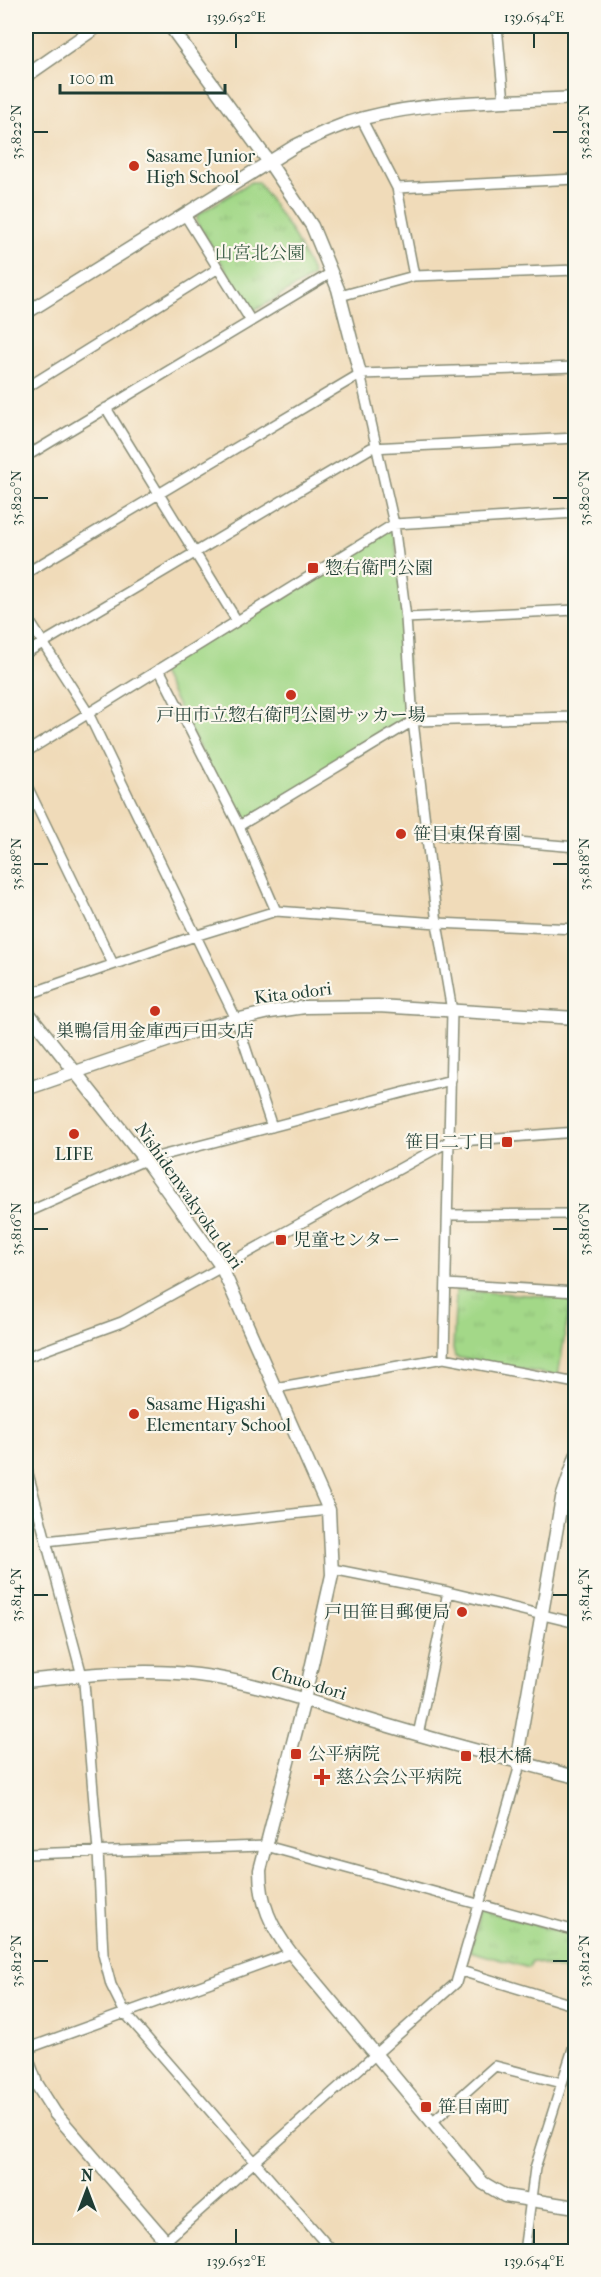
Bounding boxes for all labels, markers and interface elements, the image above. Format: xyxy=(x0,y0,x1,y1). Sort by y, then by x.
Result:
text: 139.652°E xyxy=(206,8,266,26)
text: 139.654°E xyxy=(504,8,564,26)
scale bar xyxy=(60,57,225,95)
text: 100 m xyxy=(69,68,114,89)
text: 35.822°N xyxy=(7,104,25,160)
text: 35.822°N xyxy=(575,104,593,160)
place label: Sasame Junior High School xyxy=(146,146,256,188)
marker: Sasame Junior High School xyxy=(127,159,141,173)
park label: 山宮北公園 xyxy=(215,243,305,264)
text: 35.820°N xyxy=(7,469,25,526)
text: 35.820°N xyxy=(575,469,593,526)
place label: 惣右衛門公園 xyxy=(325,558,433,579)
marker: 惣右衛門公園 xyxy=(306,561,320,575)
marker: 戸田市立惣右衛門公園サッカー場 xyxy=(284,688,298,702)
place label: 戸田市立惣右衛門公園サッカー場 xyxy=(156,705,426,726)
place label: 笹目東保育園 xyxy=(413,824,521,845)
marker: 笹目東保育園 xyxy=(394,827,408,841)
text: 35.818°N xyxy=(7,837,25,890)
text: 35.818°N xyxy=(575,837,593,890)
street label: Kita odori xyxy=(253,978,334,1009)
marker: 巣鴨信用金庫西戸田支店 xyxy=(148,1004,162,1018)
place label: 巣鴨信用金庫西戸田支店 xyxy=(56,1021,254,1042)
street label: Nishidenwakyoku dori xyxy=(130,1119,247,1274)
marker: LIFE xyxy=(67,1127,81,1141)
place label: 笹目二丁目 xyxy=(405,1132,495,1153)
marker: 笹目二丁目 xyxy=(500,1135,514,1149)
place label: LIFE xyxy=(55,1144,93,1165)
text: 35.816°N xyxy=(7,1202,25,1256)
text: 35.816°N xyxy=(575,1202,593,1256)
place label: 児童センター xyxy=(293,1230,400,1251)
marker: 児童センター xyxy=(274,1233,288,1247)
place label: Sasame Higashi Elementary School xyxy=(146,1394,291,1436)
marker: Sasame Higashi Elementary School xyxy=(127,1407,141,1421)
text: 35.814°N xyxy=(7,1567,25,1622)
text: 35.814°N xyxy=(575,1567,593,1622)
place label: 戸田笹目郵便局 xyxy=(324,1602,450,1623)
marker: 戸田笹目郵便局 xyxy=(455,1605,469,1619)
street label: Chuo-dori xyxy=(269,1662,350,1705)
place label: 公平病院 xyxy=(308,1744,380,1765)
place label: 根木橋 xyxy=(478,1746,532,1767)
marker: 公平病院 xyxy=(289,1747,303,1761)
marker: 根木橋 xyxy=(459,1749,473,1763)
place label: 慈公会公平病院 xyxy=(336,1767,462,1788)
marker: 慈公会公平病院 xyxy=(313,1768,331,1786)
text: 35.812°N xyxy=(7,1934,25,1987)
text: 35.812°N xyxy=(575,1934,593,1987)
place label: 笹目南町 xyxy=(438,2097,510,2118)
marker: 笹目南町 xyxy=(419,2100,433,2114)
north arrow xyxy=(57,2160,117,2220)
text: N xyxy=(81,2166,94,2185)
text: 139.652°E xyxy=(206,2252,266,2270)
text: 139.654°E xyxy=(504,2252,564,2270)

